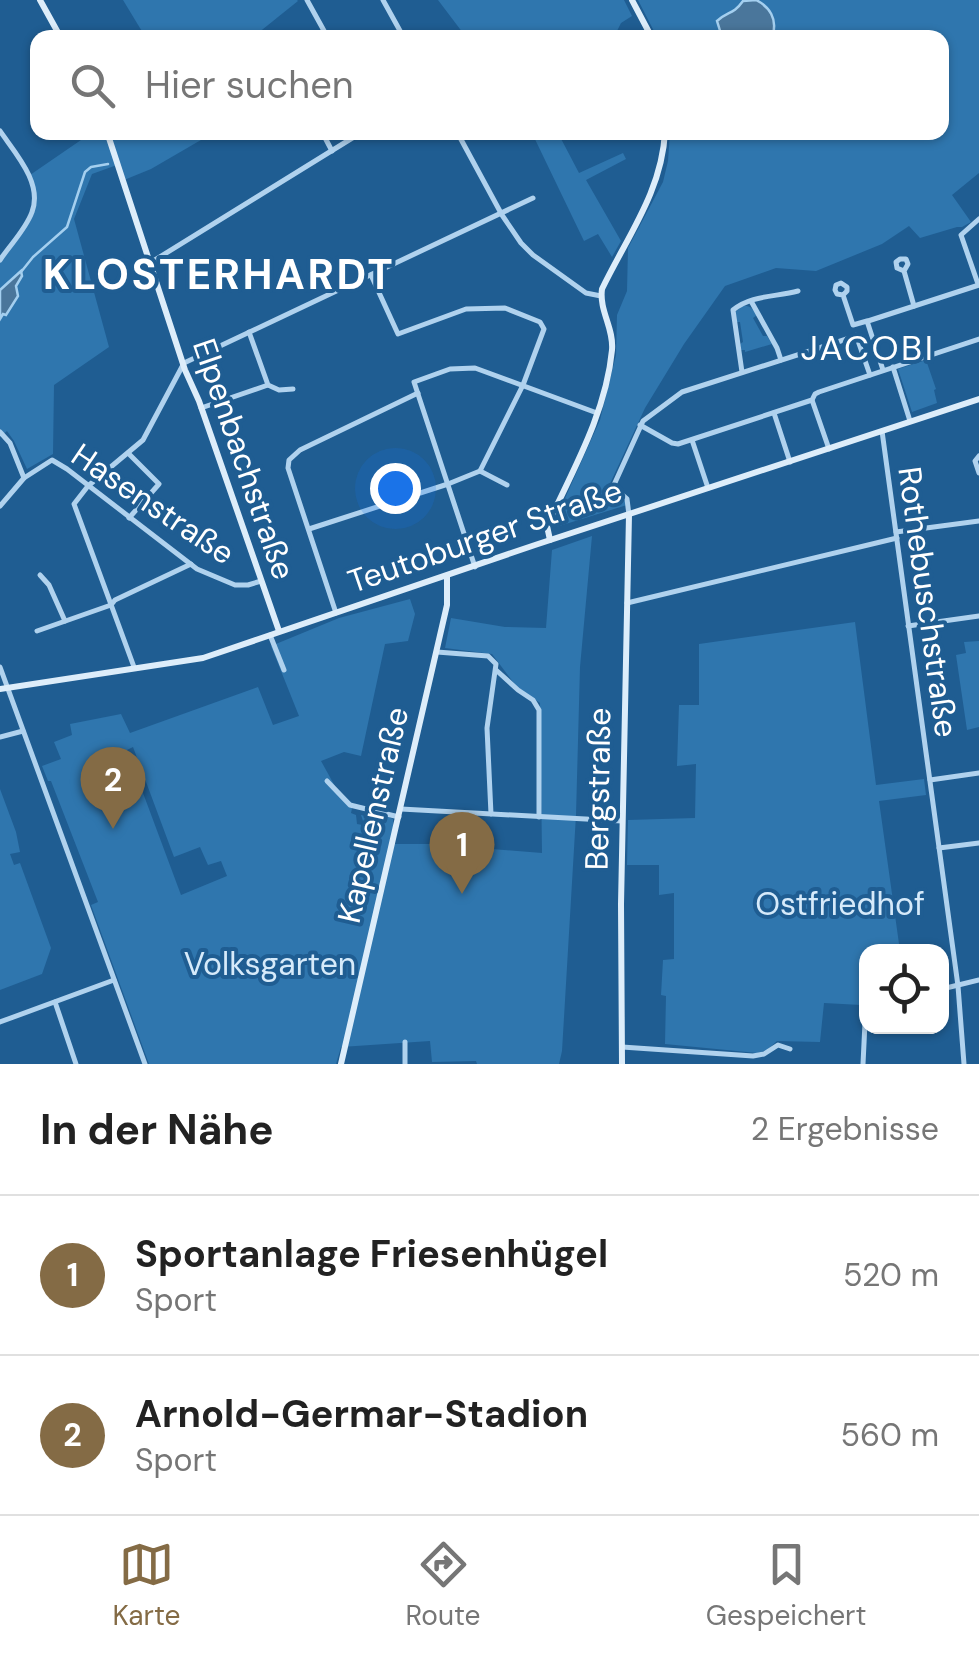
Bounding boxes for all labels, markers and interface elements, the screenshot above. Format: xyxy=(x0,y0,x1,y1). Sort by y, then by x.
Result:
search box xyxy=(30,30,949,140)
icon: search xyxy=(65,58,120,113)
text: Hier suchen xyxy=(145,60,354,110)
district label: KLOSTERHARDT xyxy=(43,247,395,302)
district label: JACOBI xyxy=(801,325,935,371)
street label: Elpenbachstraße xyxy=(183,333,305,585)
street label: Hasenstraße xyxy=(63,434,243,574)
your location xyxy=(370,463,421,514)
street label: Rothebuschstraße xyxy=(888,464,968,740)
street label: Teutoburger Straße xyxy=(342,469,628,603)
street label: Kapellenstraße xyxy=(328,703,418,927)
street label: Bergstraße xyxy=(576,707,620,871)
pin: 2 xyxy=(80,746,146,829)
pin: 1 xyxy=(430,812,494,894)
park label: Ostfriedhof xyxy=(755,883,925,925)
park label: Volksgarten xyxy=(184,943,356,985)
map controls xyxy=(859,944,949,1034)
button: locate xyxy=(859,944,949,1034)
text: In der Nähe xyxy=(40,1102,274,1157)
text: 2 Ergebnisse xyxy=(751,1108,939,1150)
text: Sportanlage Friesenhügel xyxy=(135,1229,608,1279)
text: 1 xyxy=(67,1254,78,1296)
text: 520 m xyxy=(843,1254,939,1296)
text: Sport xyxy=(135,1279,217,1321)
text: Arnold-Germar-Stadion xyxy=(135,1389,588,1439)
text: 2 xyxy=(63,1414,82,1456)
text: 560 m xyxy=(840,1414,939,1456)
text: Sport xyxy=(135,1439,217,1481)
tab: Karte xyxy=(113,1537,180,1634)
tab: Route xyxy=(406,1537,481,1634)
tab: Gespeichert xyxy=(706,1537,866,1634)

